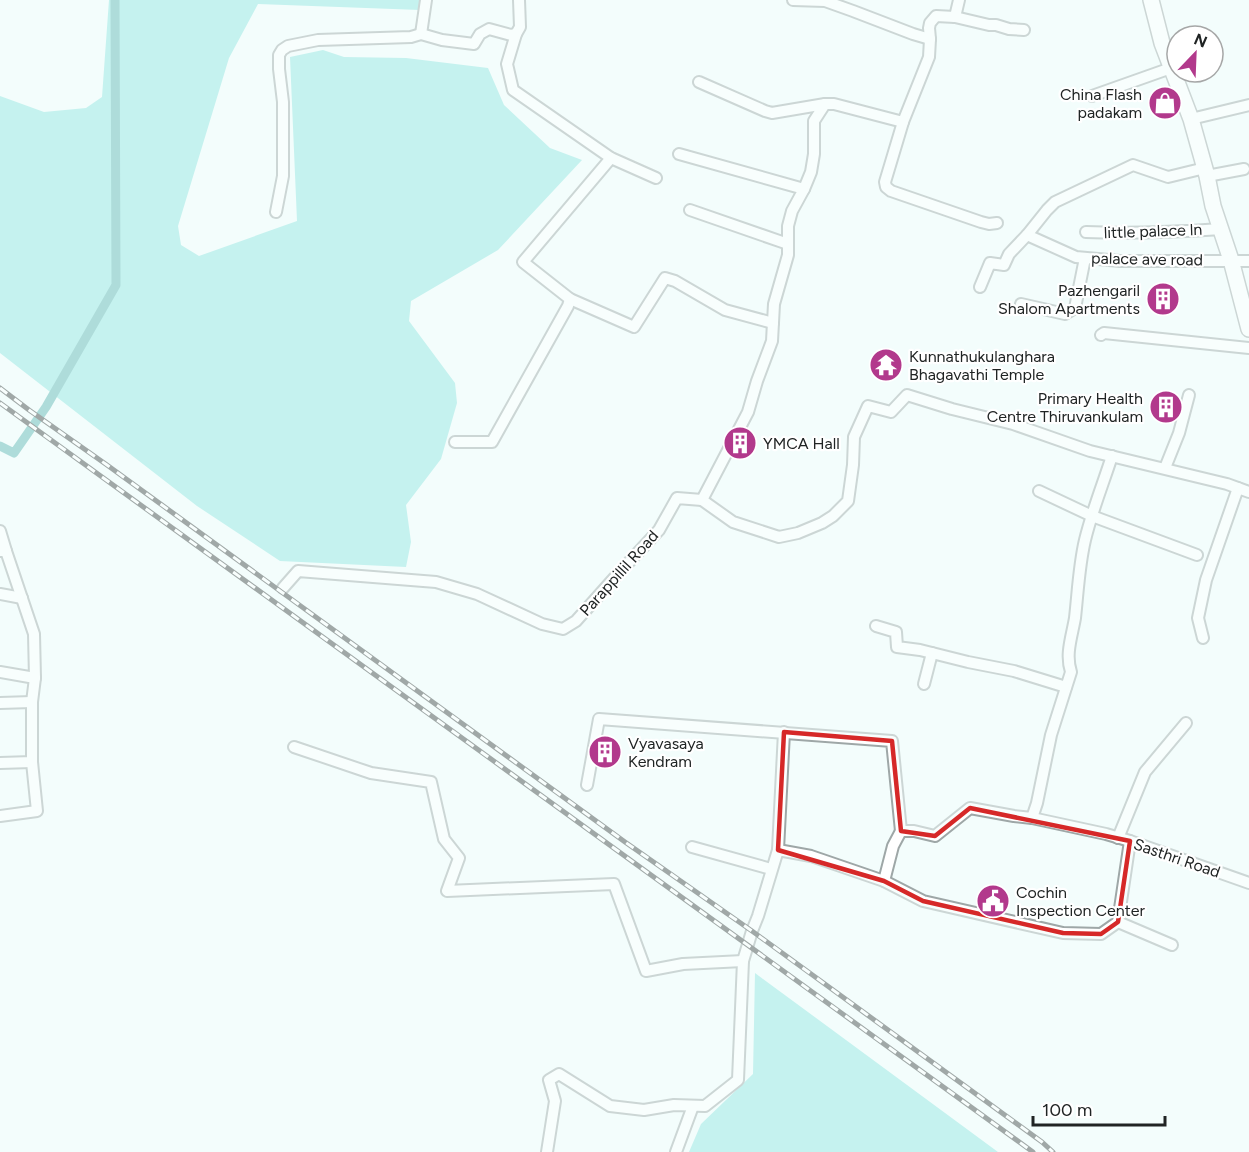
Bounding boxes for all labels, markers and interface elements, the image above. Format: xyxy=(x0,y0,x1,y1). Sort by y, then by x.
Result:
north arrow xyxy=(1165,24,1225,84)
text: N xyxy=(1191,29,1210,52)
place label: China Flash padakam xyxy=(1060,85,1142,122)
shop icon: China Flash padakam xyxy=(1147,85,1183,121)
street label: little palace ln xyxy=(1103,220,1203,242)
street label: palace ave road xyxy=(1091,249,1203,269)
place label: Pazhengaril Shalom Apartments xyxy=(998,281,1140,318)
building icon: Pazhengaril Shalom Apartments xyxy=(1145,281,1181,317)
temple icon: Kunnathukulanghara Bhagavathi Temple xyxy=(868,347,904,383)
place label: Kunnathukulanghara Bhagavathi Temple xyxy=(909,347,1055,384)
place label: Primary Health Centre Thiruvankulam xyxy=(987,389,1143,426)
building icon: Primary Health Centre Thiruvankulam xyxy=(1148,389,1184,425)
building icon: YMCA Hall xyxy=(722,425,758,461)
place label: YMCA Hall xyxy=(763,434,840,453)
street label: Parappillil Road xyxy=(576,526,662,620)
building icon: Vyavasaya Kendram xyxy=(587,734,623,770)
place label: Vyavasaya Kendram xyxy=(628,734,704,771)
street label: Sasthri Road xyxy=(1131,834,1223,882)
public building icon: Cochin Inspection Center xyxy=(975,883,1011,919)
place label: Cochin Inspection Center xyxy=(1016,883,1145,920)
scale bar xyxy=(1033,1089,1165,1127)
text: 100 m xyxy=(1042,1099,1092,1121)

